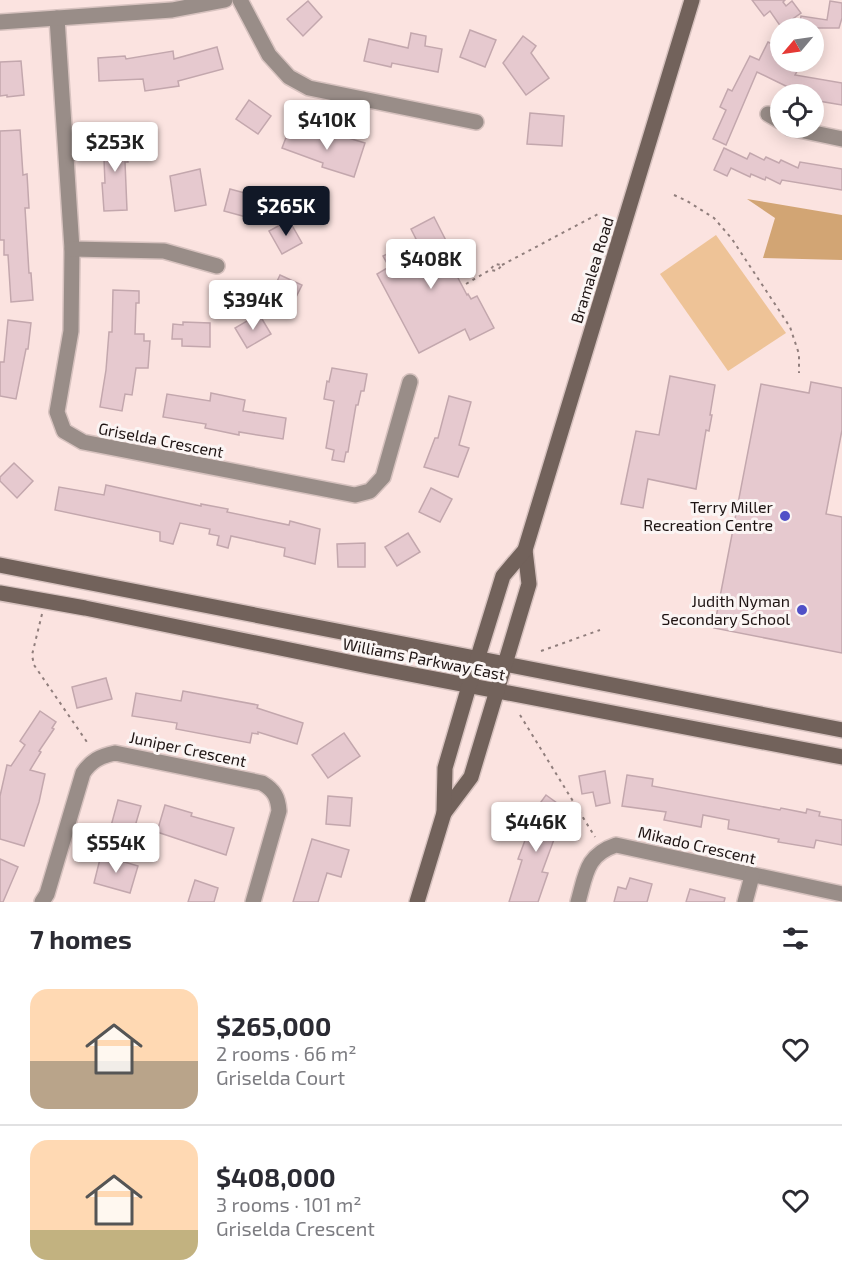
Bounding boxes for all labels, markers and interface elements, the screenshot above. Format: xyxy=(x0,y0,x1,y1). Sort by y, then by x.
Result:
north arrow xyxy=(770,18,824,72)
map controls xyxy=(770,18,824,138)
button: locate xyxy=(770,84,824,138)
pin: $410K xyxy=(285,100,369,151)
text: $410K xyxy=(298,107,356,131)
pin: $253K xyxy=(73,122,157,173)
text: $253K xyxy=(86,129,144,153)
pin: $265K xyxy=(244,186,328,237)
text: $265K xyxy=(257,193,315,217)
street label: Bramalea Road xyxy=(566,214,617,325)
pin: $408K xyxy=(389,239,473,290)
text: $408K xyxy=(400,246,462,270)
pin: $394K xyxy=(211,280,295,331)
text: $394K xyxy=(223,287,283,311)
street label: Griselda Crescent xyxy=(97,418,225,461)
place label: Terry Miller Recreation Centre xyxy=(643,497,774,534)
marker: Terry Miller Recreation Centre xyxy=(778,509,792,523)
place label: Judith Nyman Secondary School xyxy=(661,591,790,628)
marker: Judith Nyman Secondary School xyxy=(795,603,809,617)
street label: Williams Parkway East xyxy=(341,633,507,684)
street label: Juniper Crescent xyxy=(128,727,248,770)
pin: $446K xyxy=(494,802,578,853)
text: $446K xyxy=(505,809,567,833)
street label: Mikado Crescent xyxy=(636,822,758,867)
pin: $554K xyxy=(74,823,158,874)
text: $554K xyxy=(86,830,146,854)
icon: filters xyxy=(779,922,812,955)
text: 7 homes xyxy=(30,923,132,954)
text: $265,000 xyxy=(216,1010,331,1041)
icon: home xyxy=(78,1013,150,1085)
icon: heart xyxy=(779,1033,812,1066)
text: 2 rooms · 66 m² xyxy=(216,1041,357,1065)
text: Griselda Court xyxy=(216,1065,345,1089)
text: $408,000 xyxy=(216,1161,336,1192)
icon: home xyxy=(78,1164,150,1236)
icon: heart xyxy=(779,1184,812,1217)
text: 3 rooms · 101 m² xyxy=(216,1192,362,1216)
text: Griselda Crescent xyxy=(216,1216,375,1240)

